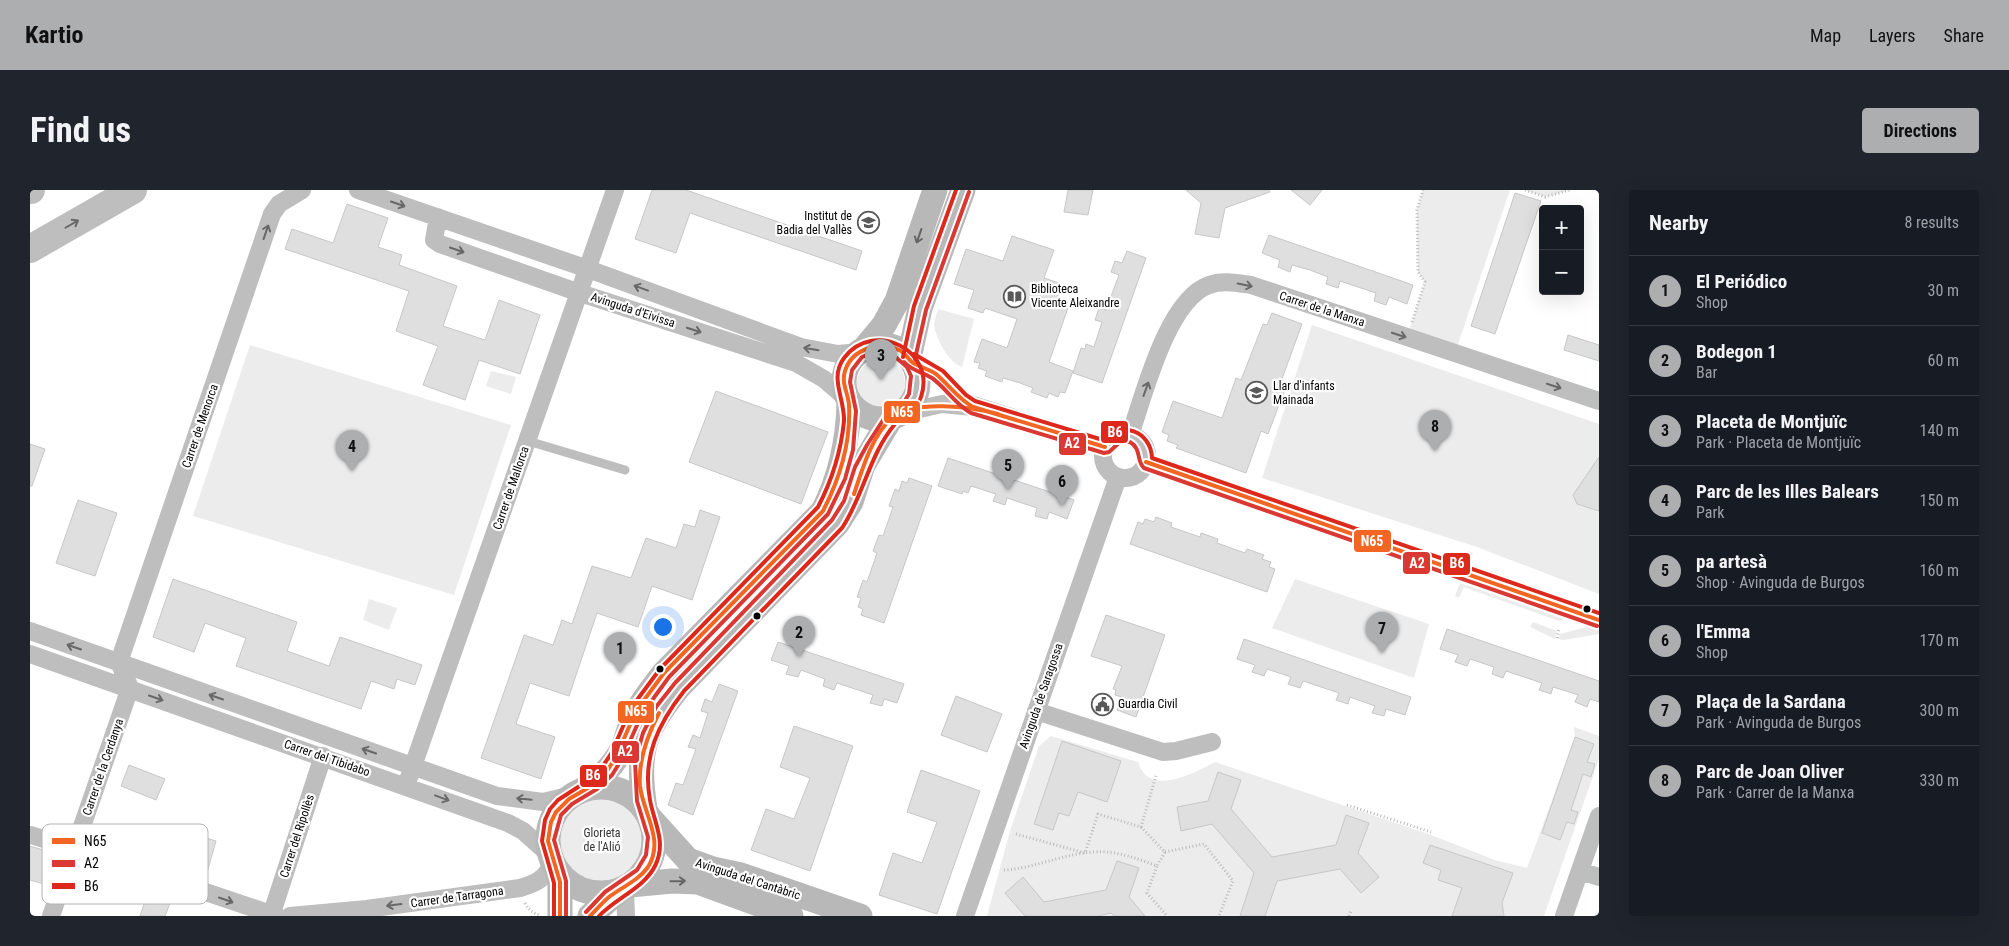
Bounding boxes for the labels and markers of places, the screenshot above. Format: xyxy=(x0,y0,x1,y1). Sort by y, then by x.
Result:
place label: Institut de Badia del Vallès xyxy=(777,209,852,237)
school or university icon: Institut de Badia del Vallès xyxy=(856,211,880,235)
place label: Biblioteca Vicente Aleixandre xyxy=(1031,282,1120,310)
library icon: Biblioteca Vicente Aleixandre xyxy=(1003,284,1027,308)
pin: 3 xyxy=(865,339,897,380)
place label: Llar d'infants Mainada xyxy=(1273,379,1335,407)
school or university icon: Llar d'infants Mainada xyxy=(1245,381,1269,405)
pin: 8 xyxy=(1419,410,1451,451)
pin: 4 xyxy=(336,430,368,471)
pin: 5 xyxy=(992,449,1024,490)
pin: 6 xyxy=(1046,465,1078,506)
unlabelled marker xyxy=(1582,604,1592,614)
unlabelled marker xyxy=(752,611,762,621)
pin: 7 xyxy=(1366,612,1398,653)
pin: 2 xyxy=(783,616,815,657)
pin: 1 xyxy=(604,632,636,673)
unlabelled marker xyxy=(655,664,665,674)
public building icon: Guardia Civil xyxy=(1090,692,1114,716)
place label: Guardia Civil xyxy=(1118,697,1178,711)

